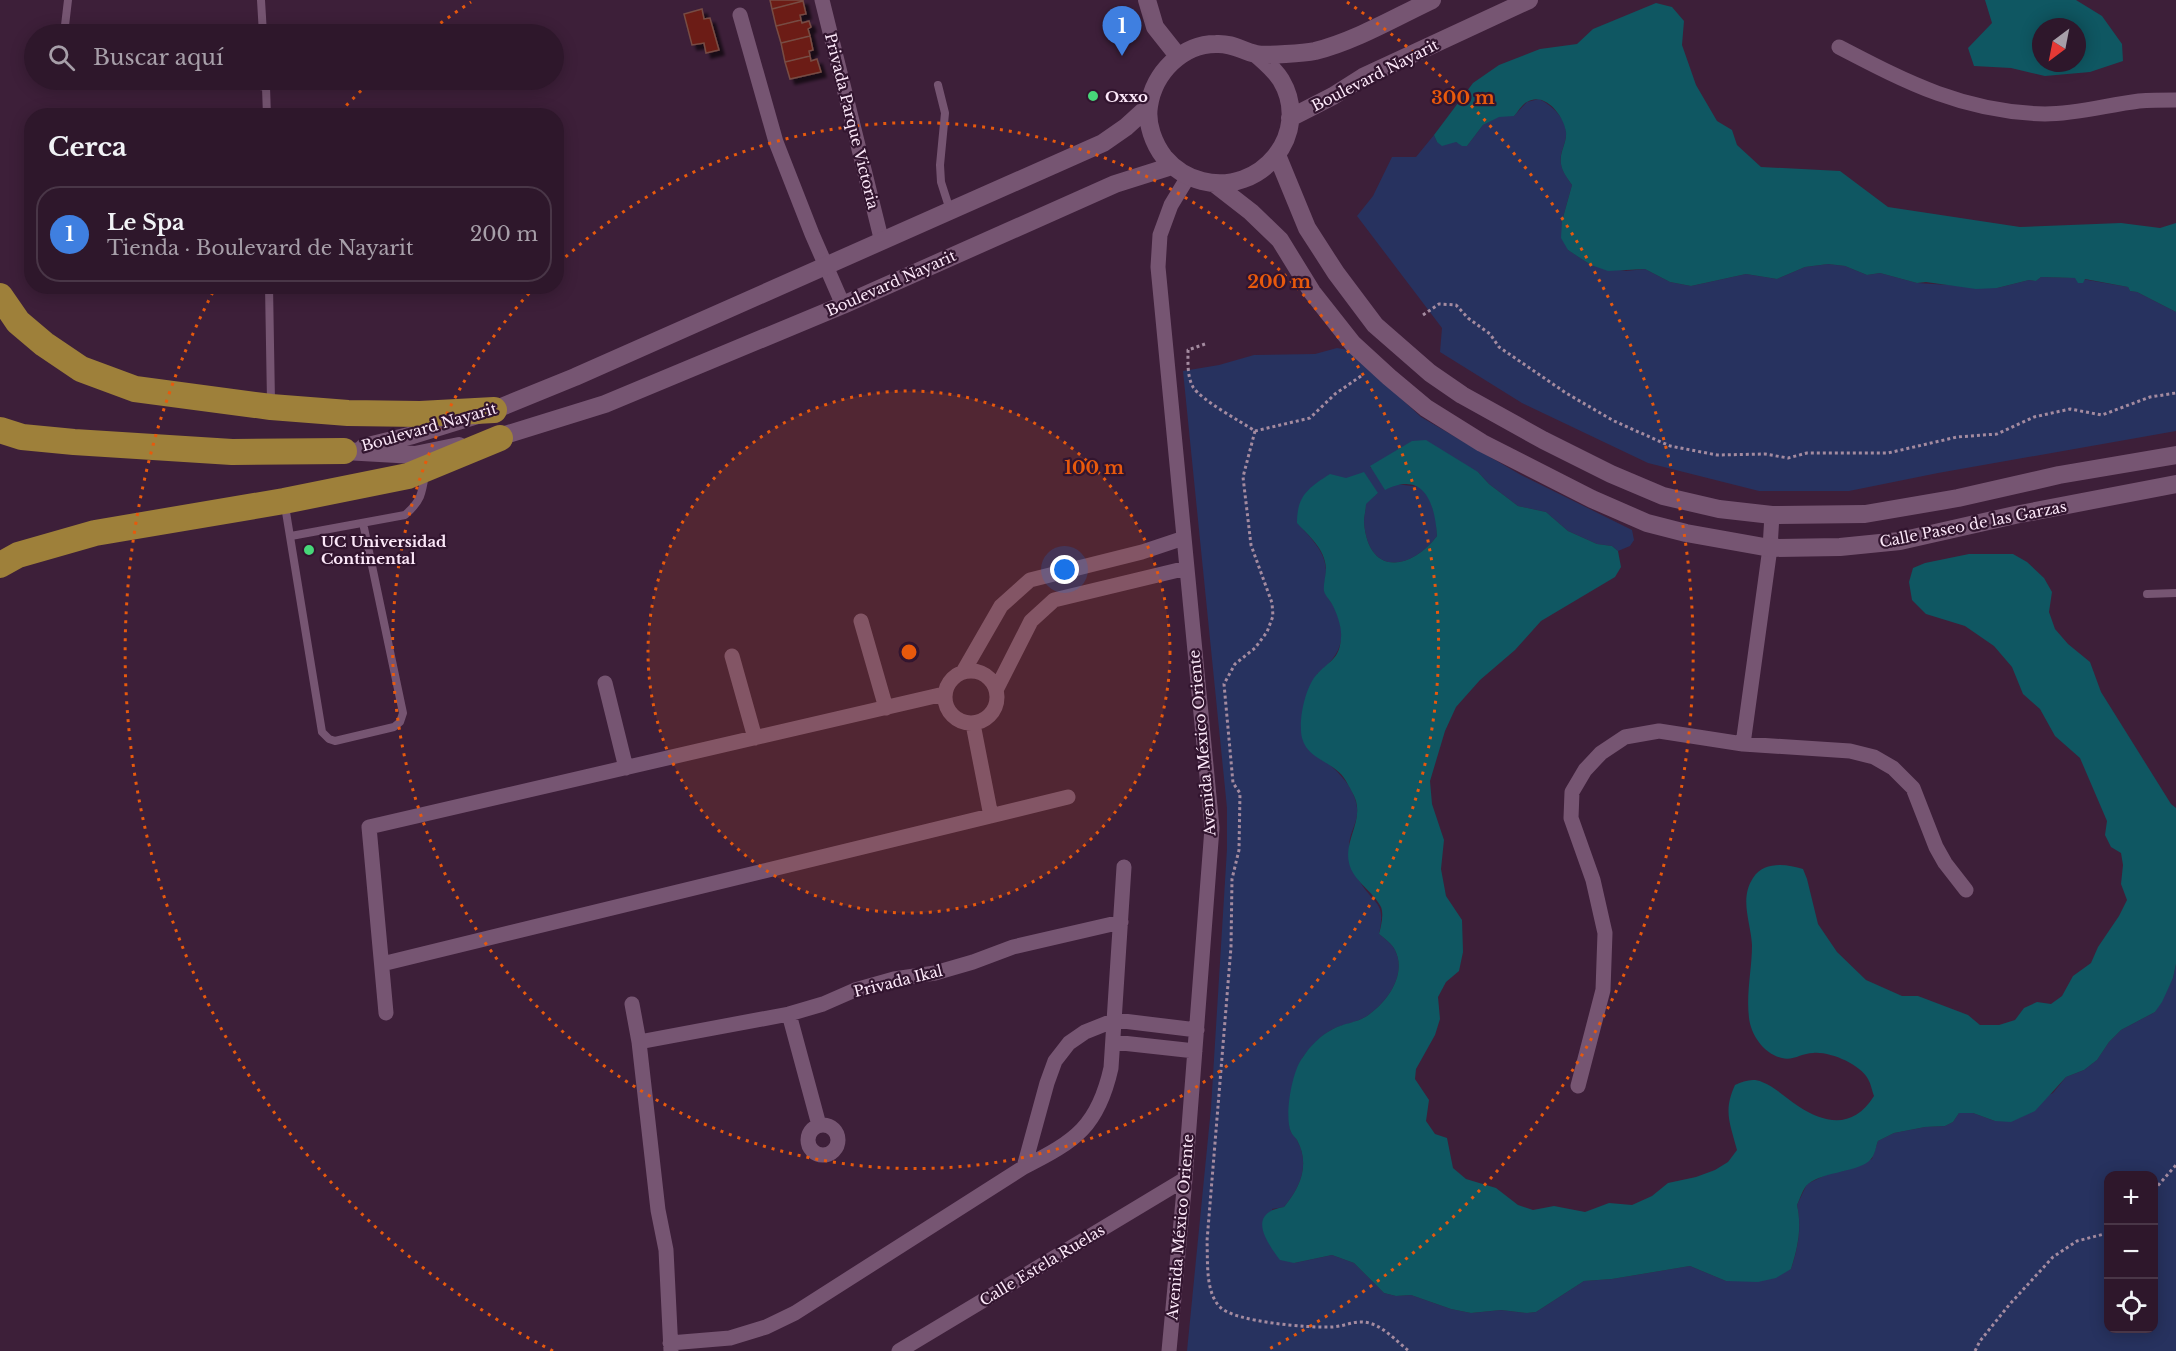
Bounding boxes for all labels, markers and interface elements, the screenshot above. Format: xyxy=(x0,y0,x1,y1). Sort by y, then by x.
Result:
pin: 1 xyxy=(1102,7,1142,56)
north arrow xyxy=(2032,18,2086,72)
search box xyxy=(24,24,564,90)
street label: Privada Parque Victoria xyxy=(821,31,883,212)
street label: Boulevard Nayarit xyxy=(1308,35,1442,115)
icon: search xyxy=(45,41,78,74)
text: Buscar aquí xyxy=(93,44,224,71)
place label: Oxxo xyxy=(1105,87,1148,106)
text: 300 m xyxy=(1431,87,1495,109)
marker: Oxxo xyxy=(1086,89,1100,103)
text: Cerca xyxy=(48,131,127,163)
text: Le Spa xyxy=(107,209,185,236)
text: 1 xyxy=(65,222,74,246)
text: 200 m xyxy=(470,222,538,246)
text: Tienda · Boulevard de Nayarit xyxy=(107,236,413,260)
street label: Boulevard Nayarit xyxy=(823,246,959,320)
text: 200 m xyxy=(1247,271,1311,293)
street label: Boulevard Nayarit xyxy=(359,398,499,455)
text: 100 m xyxy=(1064,457,1124,479)
street label: Calle Paseo de las Garzas xyxy=(1878,496,2068,551)
place label: UC Universidad Continental xyxy=(321,532,447,568)
marker: UC Universidad Continental xyxy=(302,543,316,557)
your location xyxy=(1050,555,1079,584)
centre of rings xyxy=(899,642,919,662)
street label: Avenida México Oriente xyxy=(1184,649,1220,838)
street label: Privada Ikal xyxy=(852,961,945,1001)
street label: Avenida México Oriente xyxy=(1162,1133,1198,1322)
map controls xyxy=(2104,1171,2158,1333)
button: + xyxy=(2104,1171,2158,1225)
street label: Calle Estela Ruelas xyxy=(976,1220,1108,1310)
button: − xyxy=(2104,1225,2158,1279)
button: locate xyxy=(2104,1279,2158,1333)

